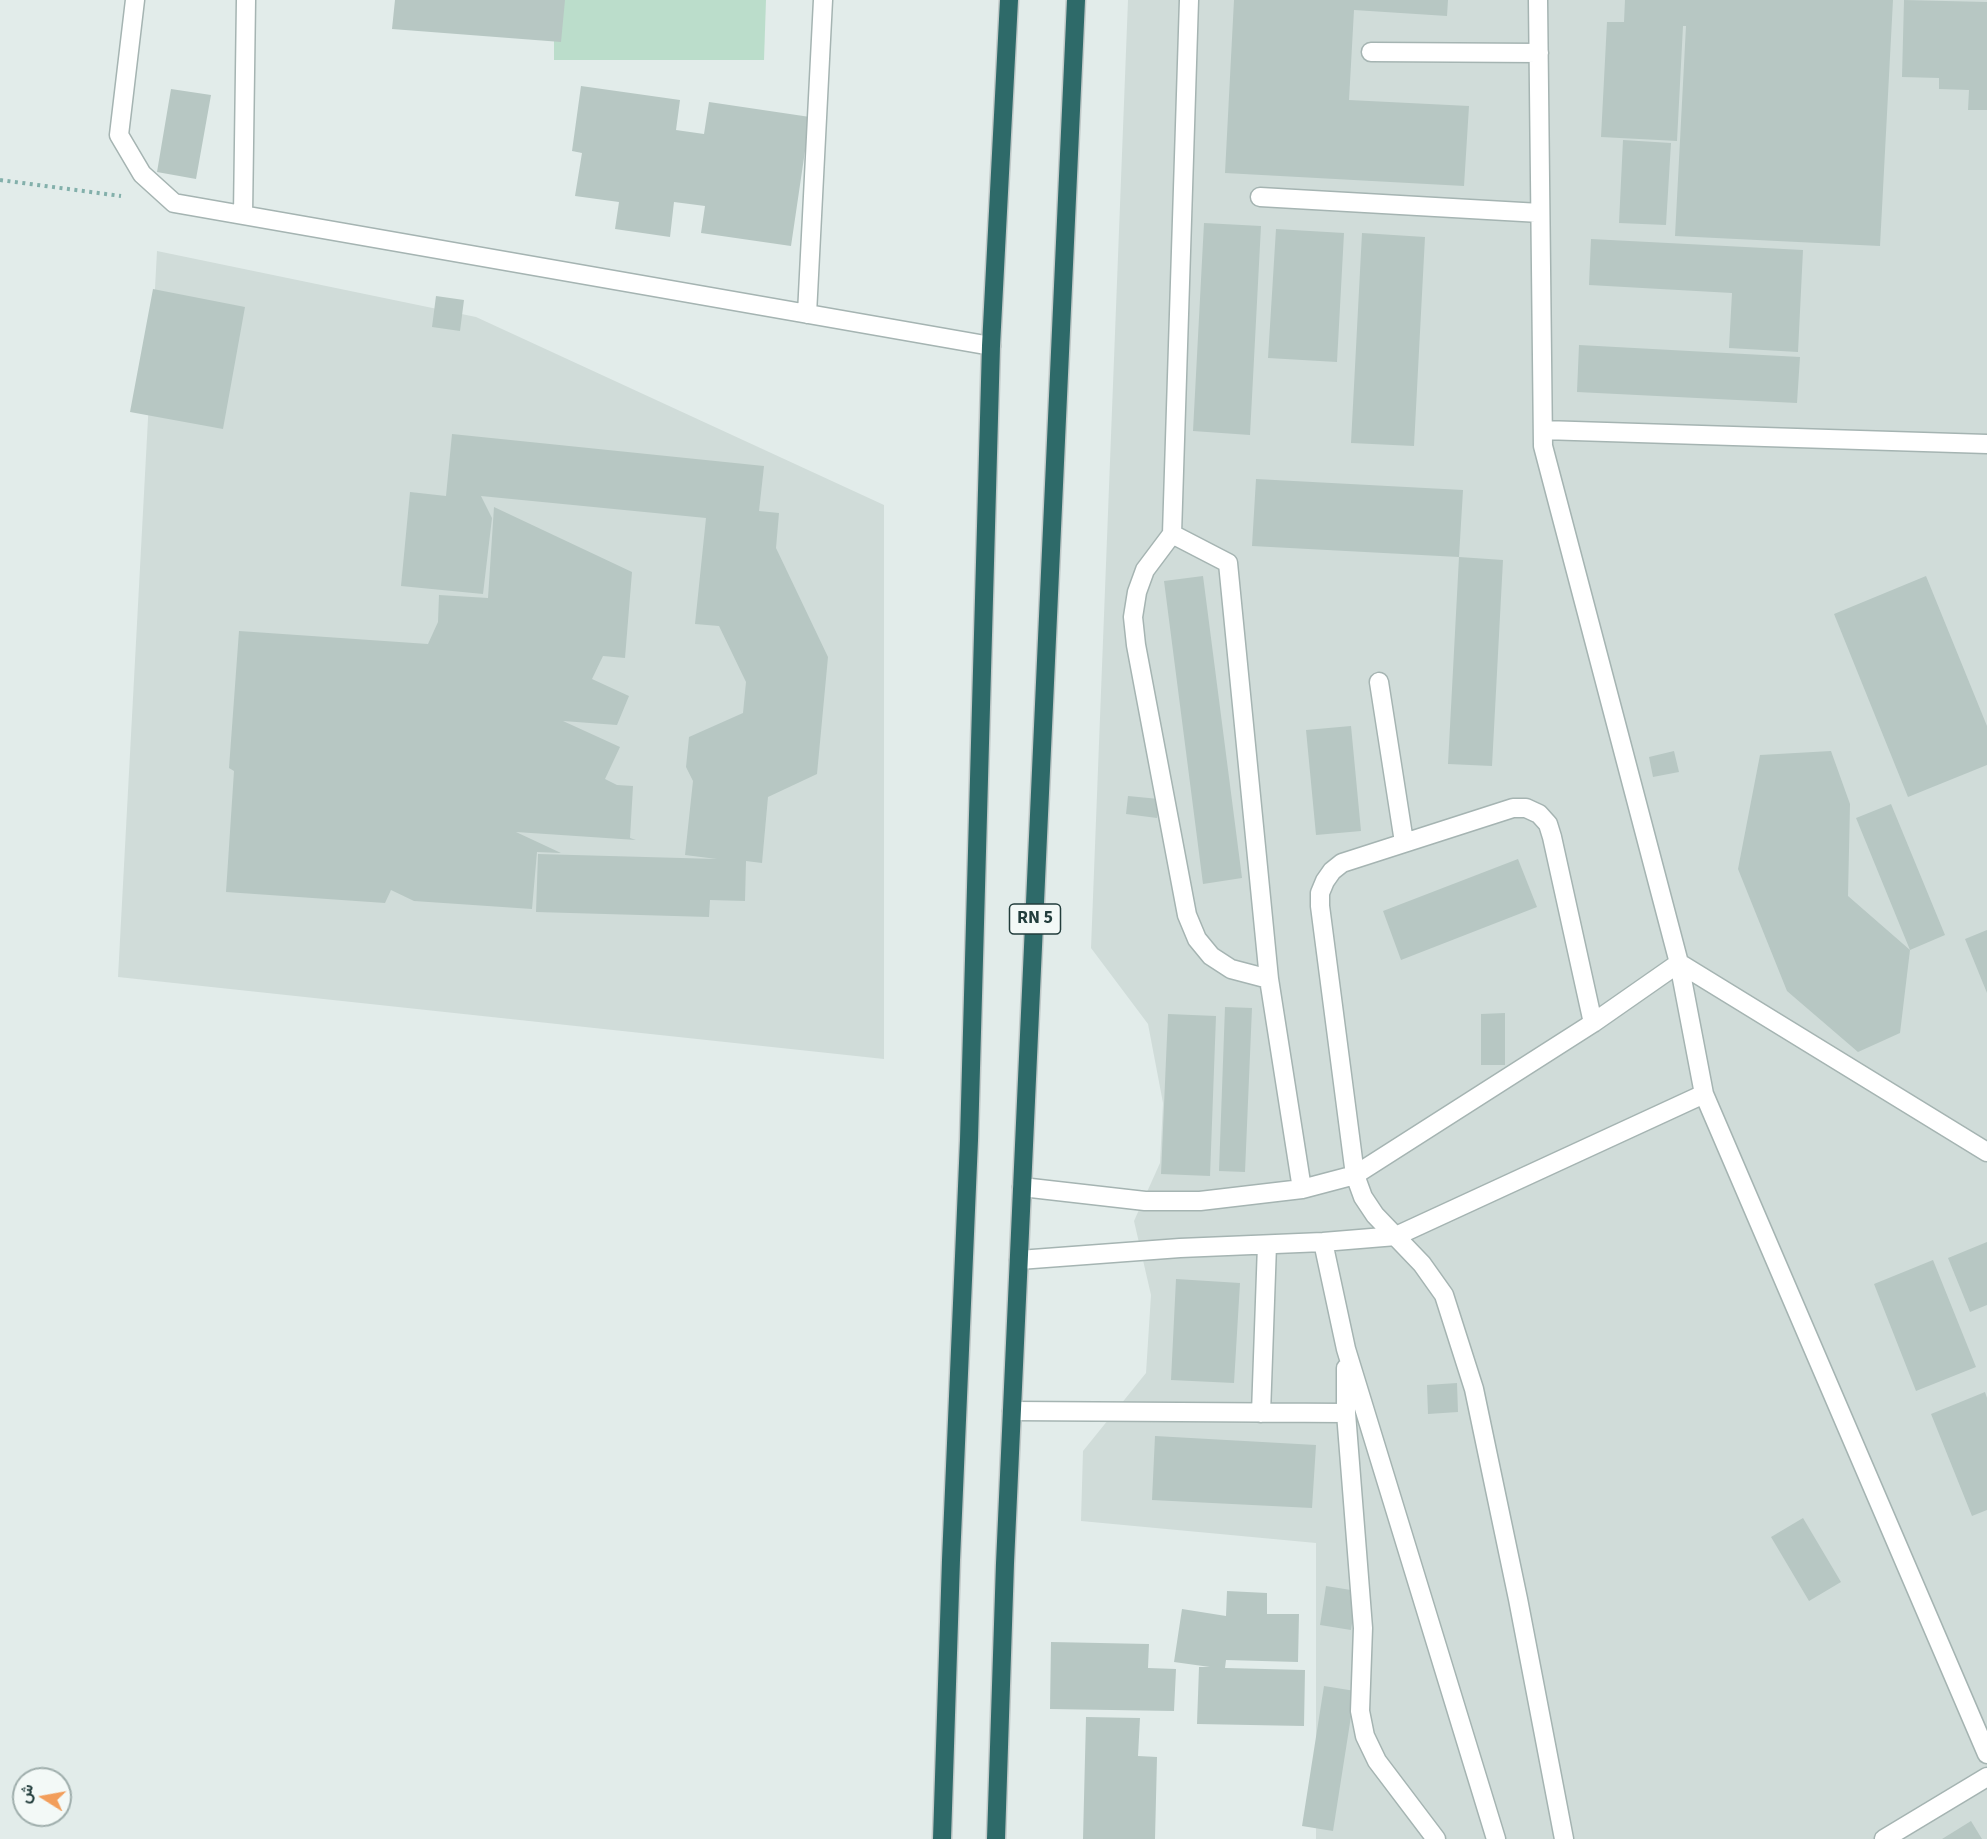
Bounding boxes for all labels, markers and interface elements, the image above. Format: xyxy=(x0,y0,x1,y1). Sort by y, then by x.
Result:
road number: RN 5 xyxy=(1010,904,1060,934)
north arrow xyxy=(12,1767,72,1827)
text: ش xyxy=(14,1782,39,1805)

